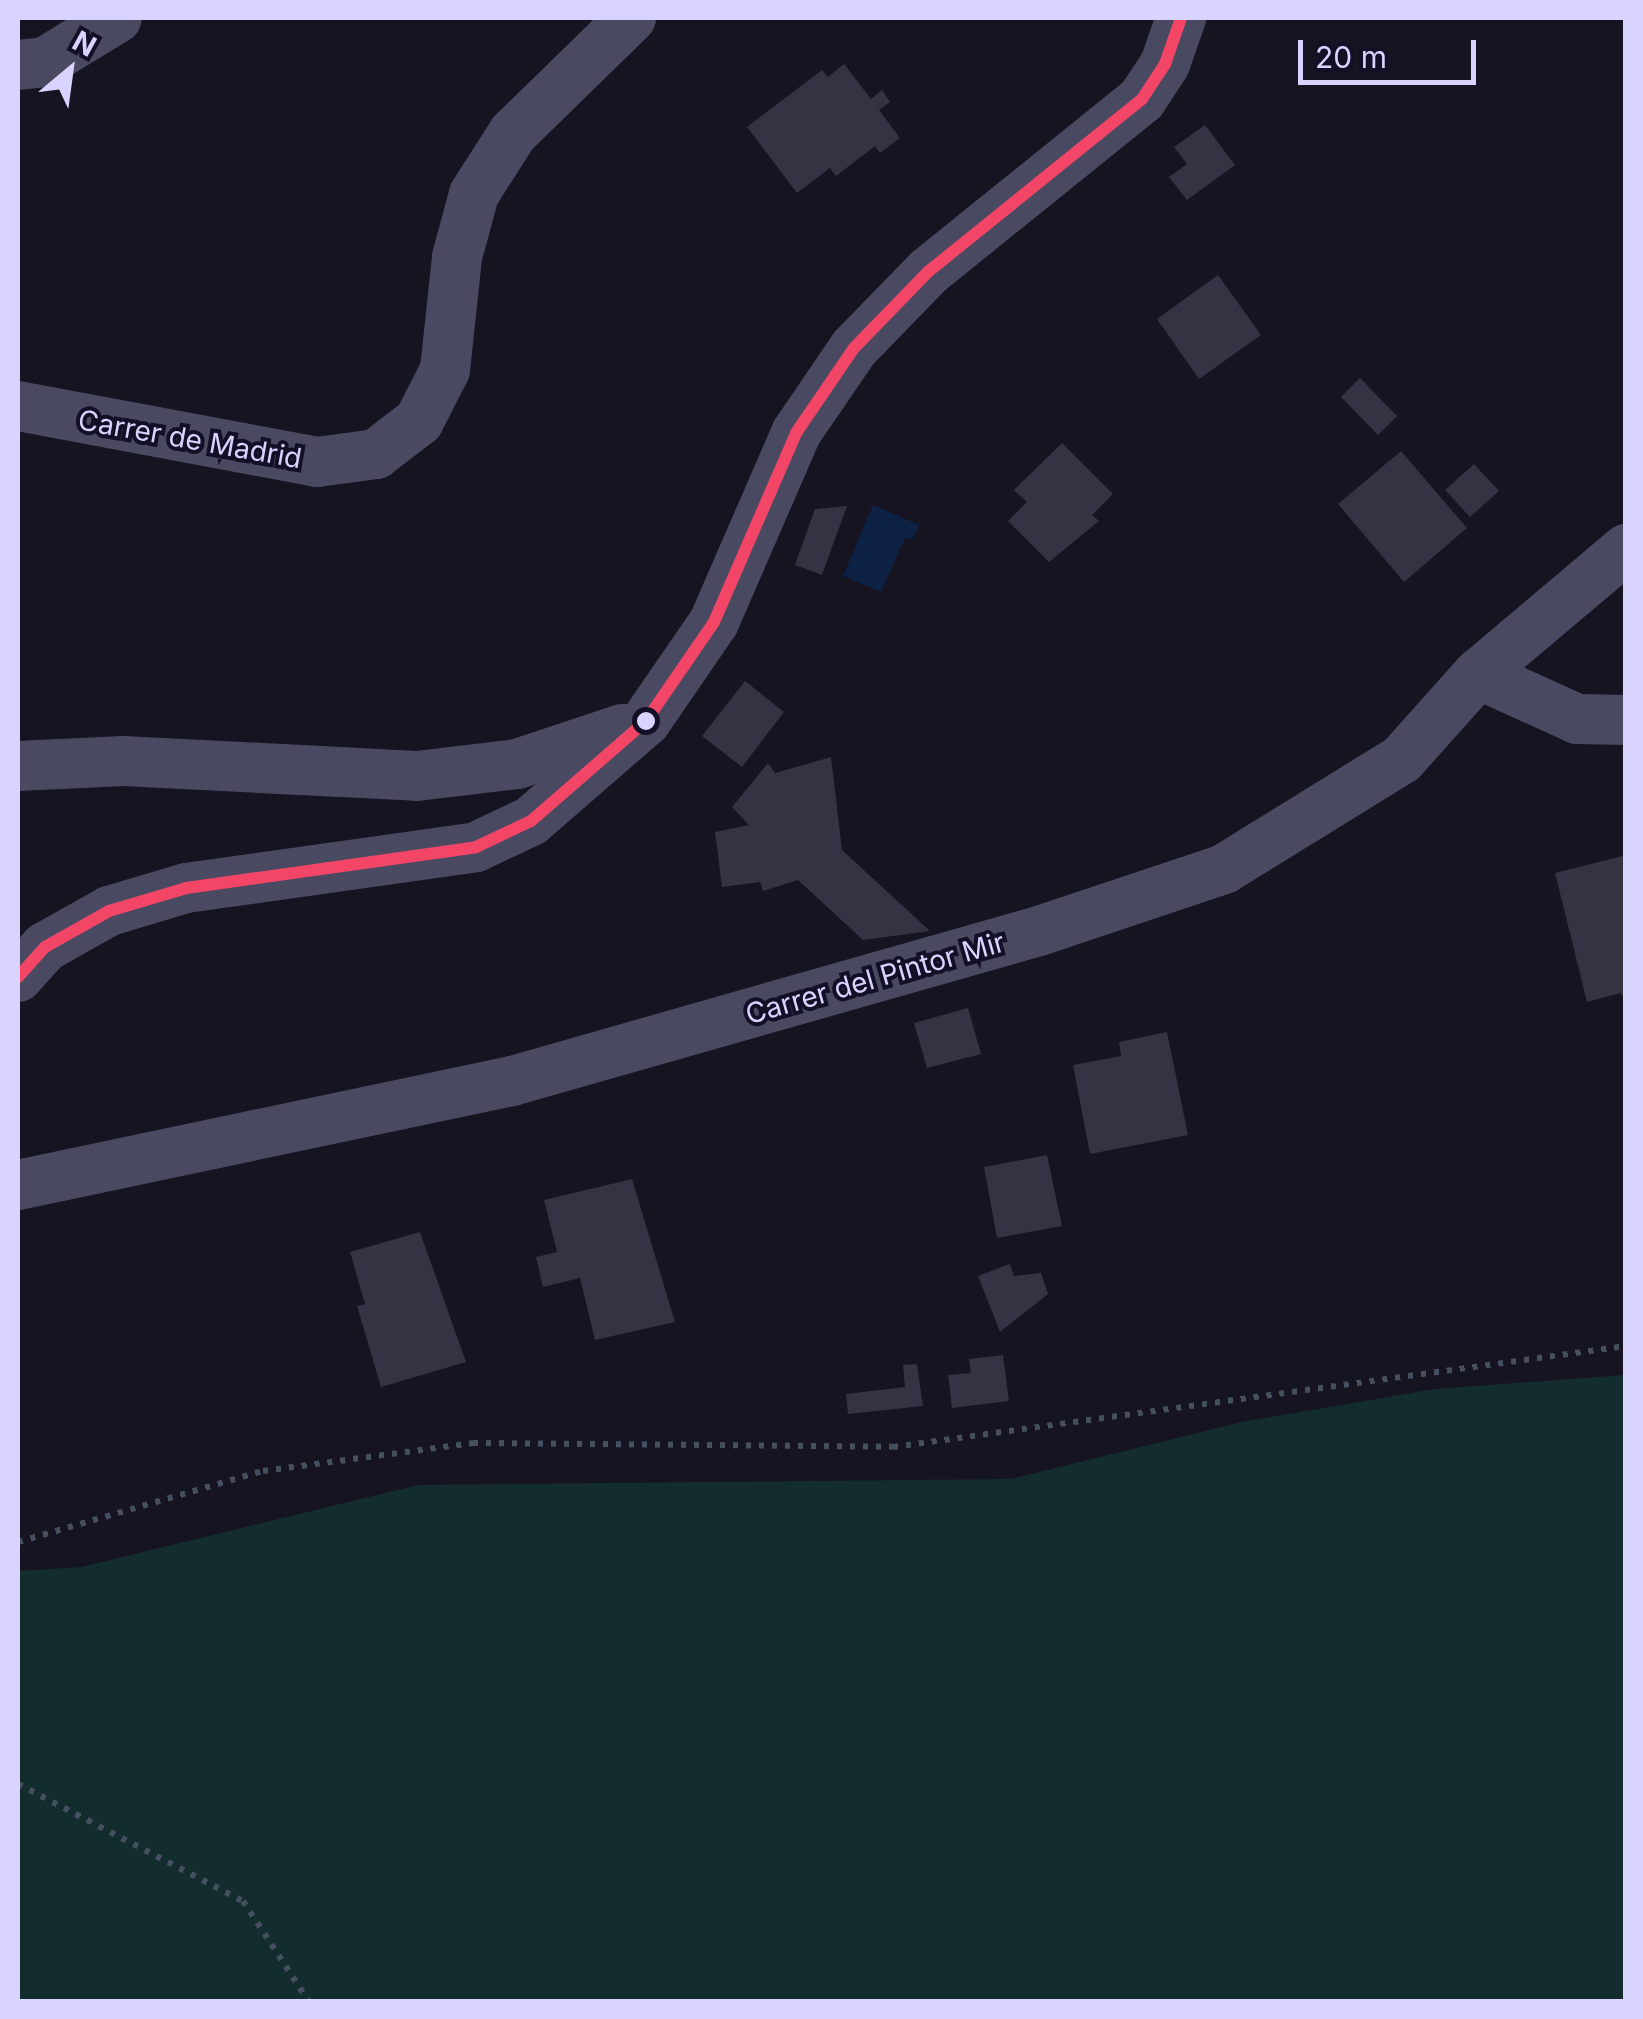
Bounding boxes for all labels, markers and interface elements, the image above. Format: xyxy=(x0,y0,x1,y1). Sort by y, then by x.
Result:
north arrow xyxy=(20,20,120,120)
scale bar xyxy=(1303,20,1480,82)
text: N xyxy=(67,24,102,64)
text: 20 m xyxy=(1315,39,1387,75)
street label: Carrer de Madrid xyxy=(76,403,304,475)
unlabelled marker xyxy=(636,711,656,731)
street label: Carrer del Pintor Mir xyxy=(742,925,1008,1031)

